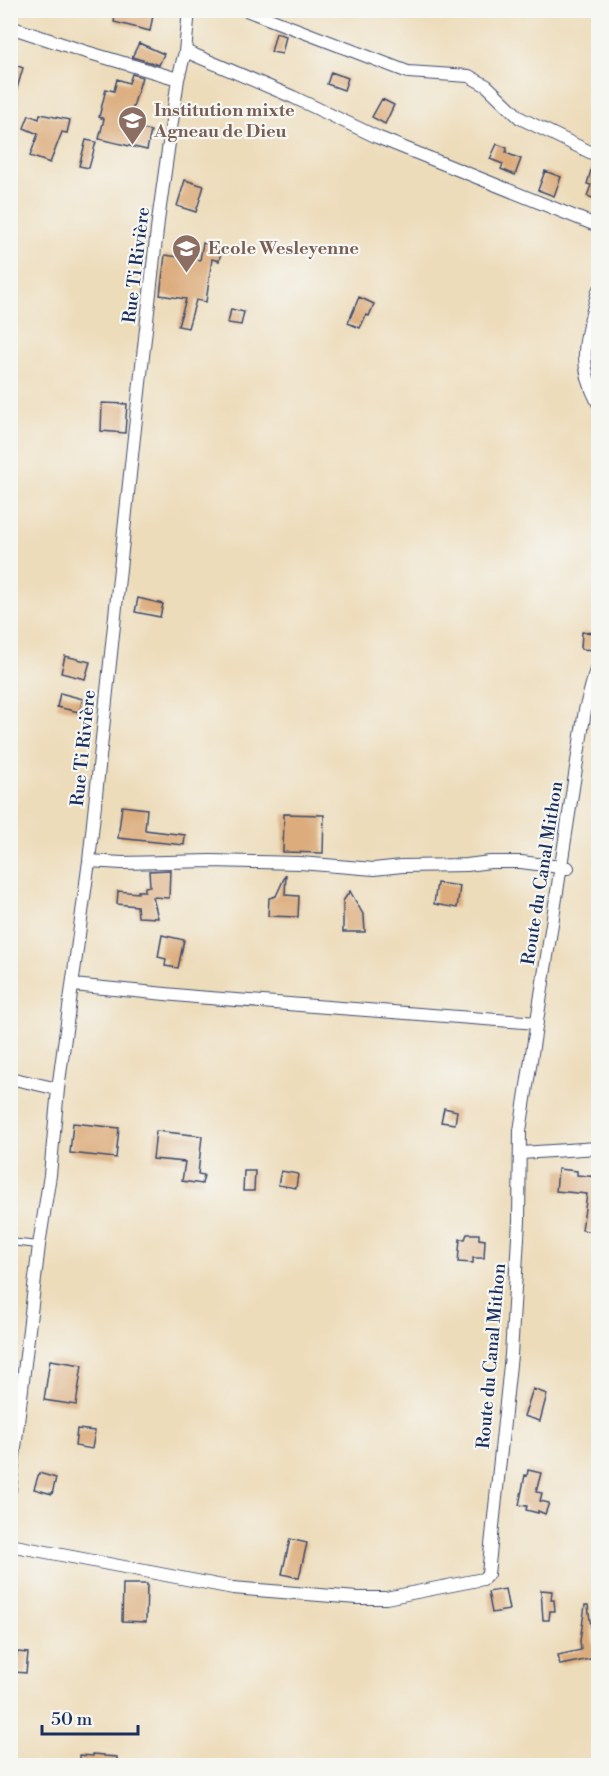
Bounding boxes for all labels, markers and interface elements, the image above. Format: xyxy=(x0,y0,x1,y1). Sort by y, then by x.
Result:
place label: Institution mixte Agneau de Dieu xyxy=(153,99,295,143)
school or university icon: Institution mixte Agneau de Dieu xyxy=(117,104,149,146)
street label: Rue Ti Rivière xyxy=(118,206,155,324)
school or university icon: Ecole Wesleyenne xyxy=(171,232,203,274)
place label: Ecole Wesleyenne xyxy=(208,237,359,260)
street label: Rue Ti Rivière xyxy=(66,689,101,807)
street label: Route du Canal Mithon xyxy=(517,779,568,967)
street label: Route du Canal Mithon xyxy=(472,1262,511,1450)
scale bar xyxy=(42,1698,138,1736)
text: 50 m xyxy=(51,1708,93,1731)

